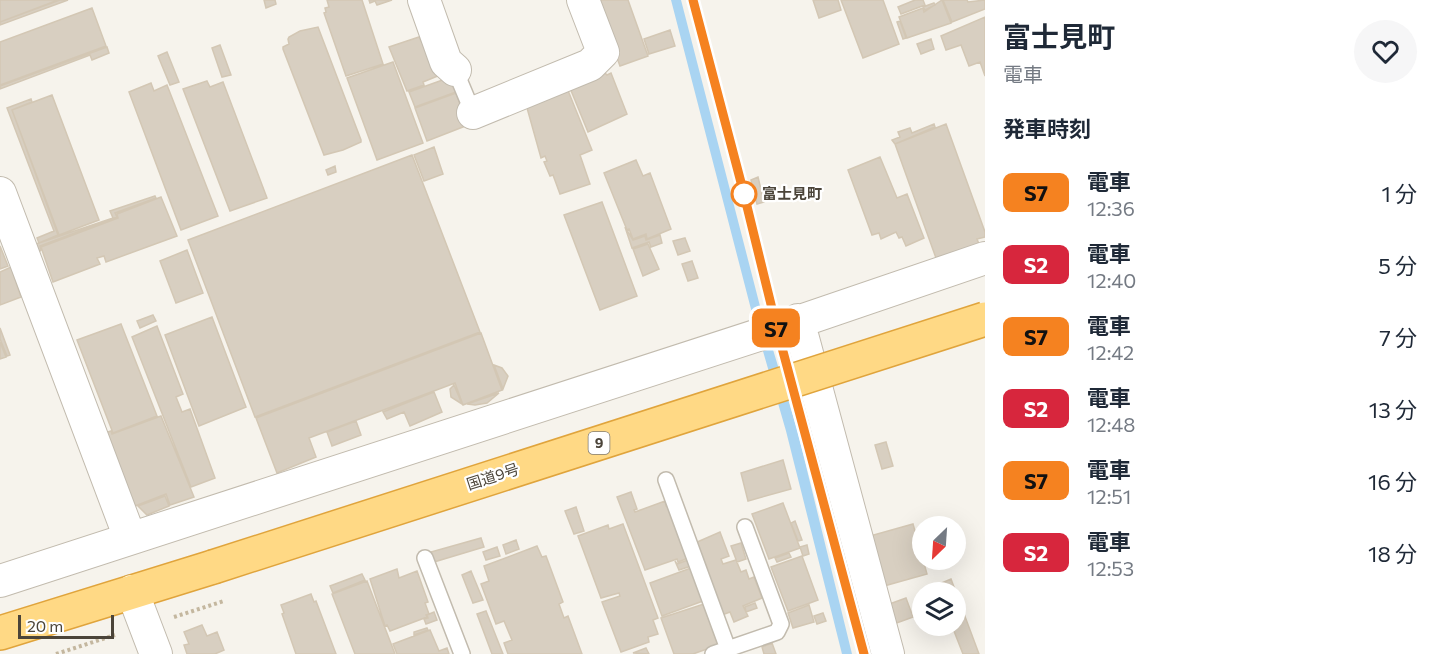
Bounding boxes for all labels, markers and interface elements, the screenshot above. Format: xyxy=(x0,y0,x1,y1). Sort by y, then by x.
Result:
text: 富士見町 xyxy=(1003,19,1115,53)
button: heart xyxy=(1354,20,1417,83)
text: 電車 xyxy=(1003,62,1043,86)
text: 発車時刻 xyxy=(1003,115,1091,142)
text: 電車 xyxy=(1087,168,1131,195)
text: S7 xyxy=(1024,180,1048,205)
text: 1 分 xyxy=(1381,180,1417,207)
marker: 富士見町 xyxy=(731,181,757,207)
place label: 富士見町 xyxy=(762,184,822,202)
text: 12:36 xyxy=(1087,196,1135,220)
text: 電車 xyxy=(1087,240,1131,267)
text: S2 xyxy=(1024,252,1048,277)
text: 5 分 xyxy=(1378,252,1417,279)
text: 12:40 xyxy=(1087,268,1136,292)
line badge: S7 xyxy=(749,308,803,348)
text: 電車 xyxy=(1087,312,1131,339)
text: S7 xyxy=(764,316,788,341)
text: S7 xyxy=(1024,324,1048,349)
text: 7 分 xyxy=(1379,324,1417,351)
text: 12:42 xyxy=(1087,340,1134,364)
text: 電車 xyxy=(1087,384,1131,411)
text: S2 xyxy=(1024,396,1048,421)
text: 13 分 xyxy=(1369,396,1417,423)
text: 12:48 xyxy=(1087,412,1136,436)
road number: 9 xyxy=(588,432,610,454)
text: 電車 xyxy=(1087,456,1131,483)
street label: 国道9号 xyxy=(464,459,521,493)
text: S7 xyxy=(1024,468,1048,493)
text: 16 分 xyxy=(1368,468,1417,495)
text: 12:51 xyxy=(1087,484,1131,508)
north arrow xyxy=(912,516,966,570)
map controls xyxy=(912,516,966,636)
text: 電車 xyxy=(1087,528,1131,555)
text: S2 xyxy=(1024,540,1048,565)
text: 18 分 xyxy=(1368,540,1417,567)
text: 12:53 xyxy=(1087,556,1134,580)
button: layers xyxy=(912,582,966,636)
scale bar xyxy=(18,612,114,640)
text: 20 m xyxy=(27,616,63,635)

